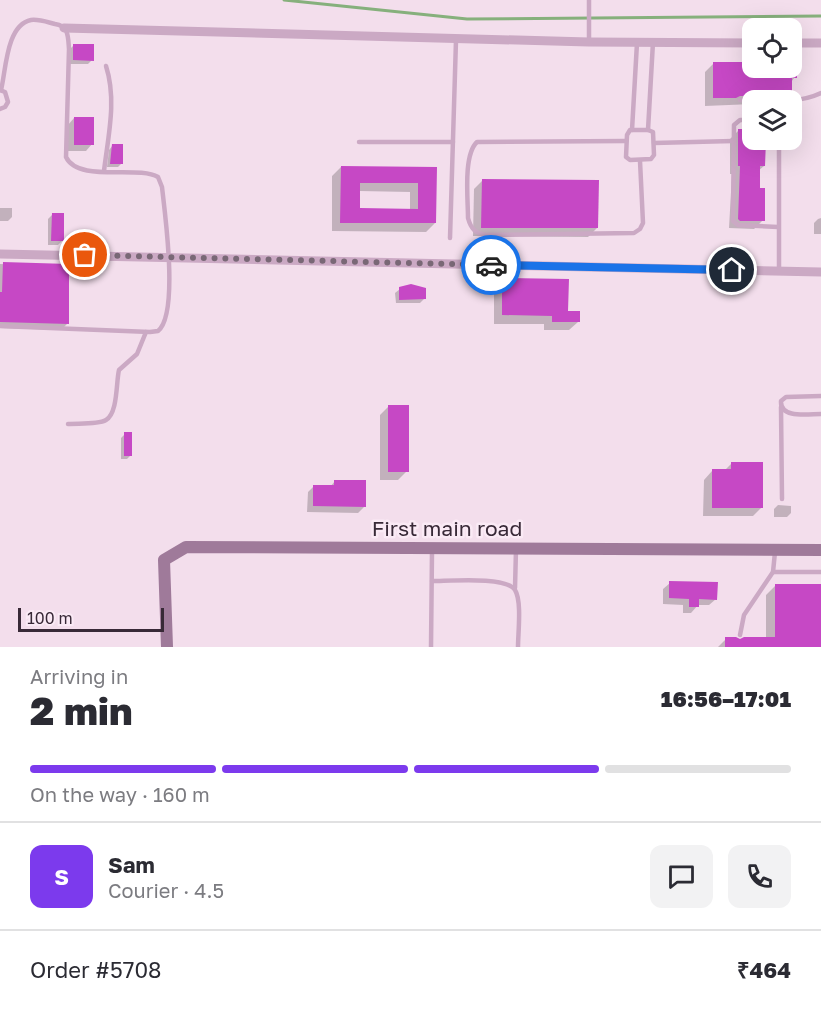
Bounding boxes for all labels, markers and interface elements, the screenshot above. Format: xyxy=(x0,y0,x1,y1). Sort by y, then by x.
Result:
map controls xyxy=(742,18,802,150)
button: locate xyxy=(742,18,802,78)
button: layers xyxy=(742,90,802,150)
pin xyxy=(59,229,110,280)
courier xyxy=(461,235,521,295)
icon: bag xyxy=(68,238,101,271)
pin xyxy=(706,244,757,295)
icon: car xyxy=(475,249,508,282)
icon: home xyxy=(715,253,748,286)
street label: First main road xyxy=(372,515,522,541)
scale bar xyxy=(18,605,164,632)
text: 100 m xyxy=(27,608,73,628)
text: Arriving in xyxy=(30,664,128,688)
text: 16:56–17:01 xyxy=(661,685,791,712)
text: 2 min xyxy=(30,687,133,734)
text: On the way · 160 m xyxy=(30,782,210,806)
button: chat xyxy=(650,845,713,908)
button: phone xyxy=(728,845,791,908)
text: Sam xyxy=(108,851,155,878)
text: S xyxy=(54,863,69,890)
text: Courier · 4.5 xyxy=(108,878,224,902)
text: Order #5708 xyxy=(30,956,161,983)
text: ₹464 xyxy=(737,956,791,983)

